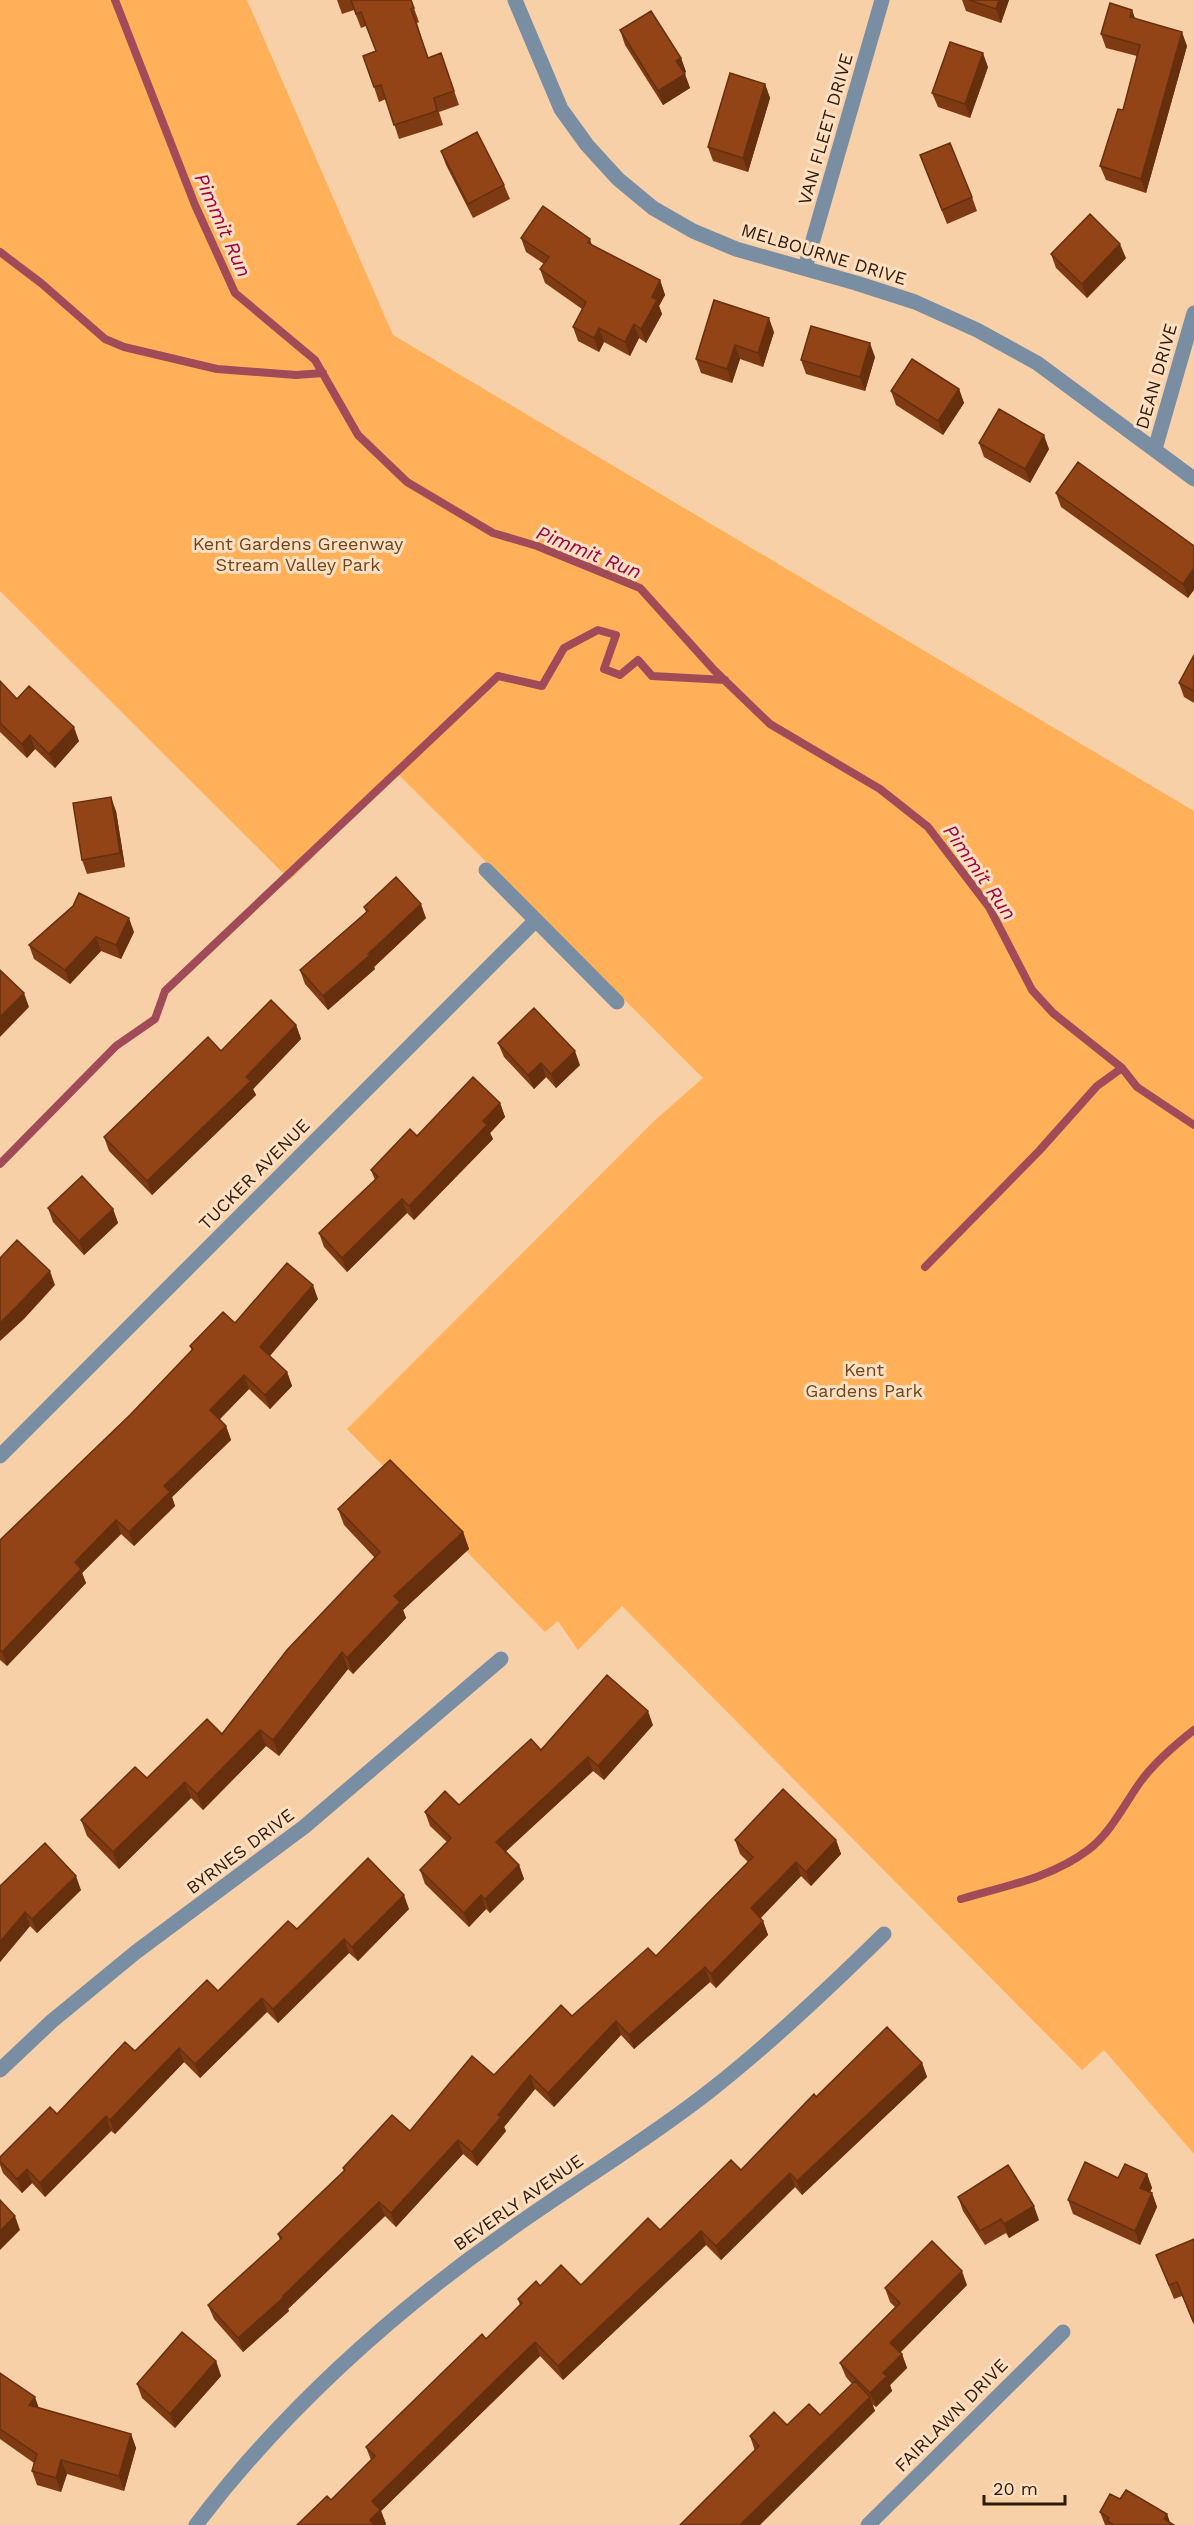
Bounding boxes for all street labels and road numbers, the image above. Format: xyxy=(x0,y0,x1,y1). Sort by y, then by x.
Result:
street label: VAN FLEET DRIVE xyxy=(793,51,857,207)
street label: MELBOURNE DRIVE xyxy=(739,219,909,289)
street label: DEAN DRIVE xyxy=(1131,321,1181,431)
street label: TUCKER AVENUE xyxy=(194,1114,314,1234)
street label: BYRNES DRIVE xyxy=(182,1804,298,1898)
street label: BEVERLY AVENUE xyxy=(449,2149,587,2255)
street label: FAIRLAWN DRIVE xyxy=(890,2354,1012,2476)

